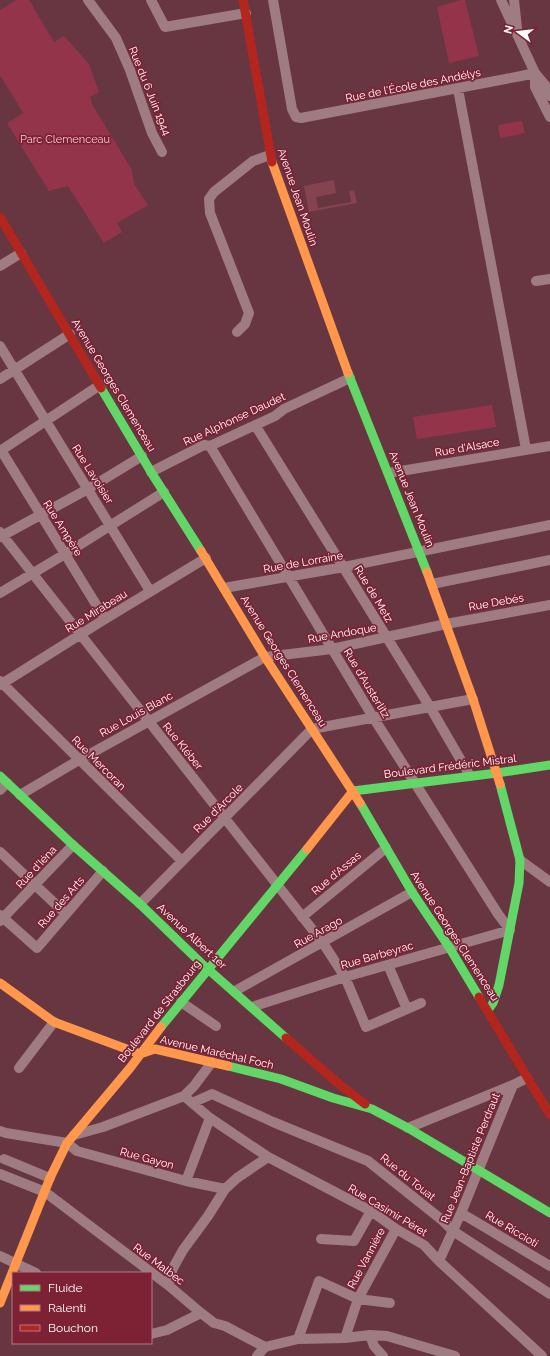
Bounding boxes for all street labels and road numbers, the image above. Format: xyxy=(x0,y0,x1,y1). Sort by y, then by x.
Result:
street label: Rue du 6 Juin 1944 xyxy=(126,45,173,138)
street label: Rue de l'École des Andélys xyxy=(344,65,482,105)
street label: Avenue Jean Moulin xyxy=(275,147,320,248)
street label: Avenue Georges Clemenceau xyxy=(69,317,158,454)
street label: Rue Alphonse Daudet xyxy=(181,390,288,449)
street label: Rue d'Alsace xyxy=(434,435,501,460)
street label: Rue Lavoisier xyxy=(69,442,116,507)
street label: Avenue Jean Moulin xyxy=(386,449,437,549)
street label: Rue Ampère xyxy=(40,498,85,559)
street label: Rue de Lorraine xyxy=(262,549,345,576)
street label: Rue de Metz xyxy=(352,563,396,626)
street label: Rue Mirabeau xyxy=(63,587,130,636)
street label: Rue Debés xyxy=(467,591,525,614)
street label: Avenue Georges Clemenceau xyxy=(238,593,329,729)
street label: Rue Andoque xyxy=(307,621,378,646)
street label: Rue d'Austerlitz xyxy=(341,646,393,721)
street label: Rue Louis Blanc xyxy=(97,689,175,740)
street label: Rue Kléber xyxy=(160,720,206,772)
street label: Rue Mercoran xyxy=(69,734,128,793)
street label: Boulevard Frédéric Mistral xyxy=(383,752,517,781)
street label: Rue d'Arcole xyxy=(191,781,246,836)
street label: Rue d'Iéna xyxy=(13,843,59,891)
street label: Rue d'Assas xyxy=(309,849,364,898)
street label: Avenue Georges Clemenceau xyxy=(408,869,502,1004)
street label: Rue des Arts xyxy=(35,874,87,931)
street label: Avenue Albert 1er xyxy=(154,901,229,972)
street label: Rue Arago xyxy=(292,914,345,951)
street label: Rue Barbeyrac xyxy=(339,939,415,972)
street label: Boulevard de Strasbourg xyxy=(115,957,204,1065)
street label: Avenue Maréchal Foch xyxy=(159,1033,275,1072)
street label: Rue Jean-Baptiste Perdraut xyxy=(438,1091,503,1225)
street label: Rue Gayon xyxy=(118,1145,175,1172)
street label: Rue du Touat xyxy=(378,1151,438,1204)
street label: Rue Casimir Péret xyxy=(346,1182,430,1239)
street label: Rue Riccioti xyxy=(483,1209,541,1250)
street label: Rue Vannière xyxy=(345,1225,388,1291)
street label: Rue Malbec xyxy=(131,1241,187,1288)

